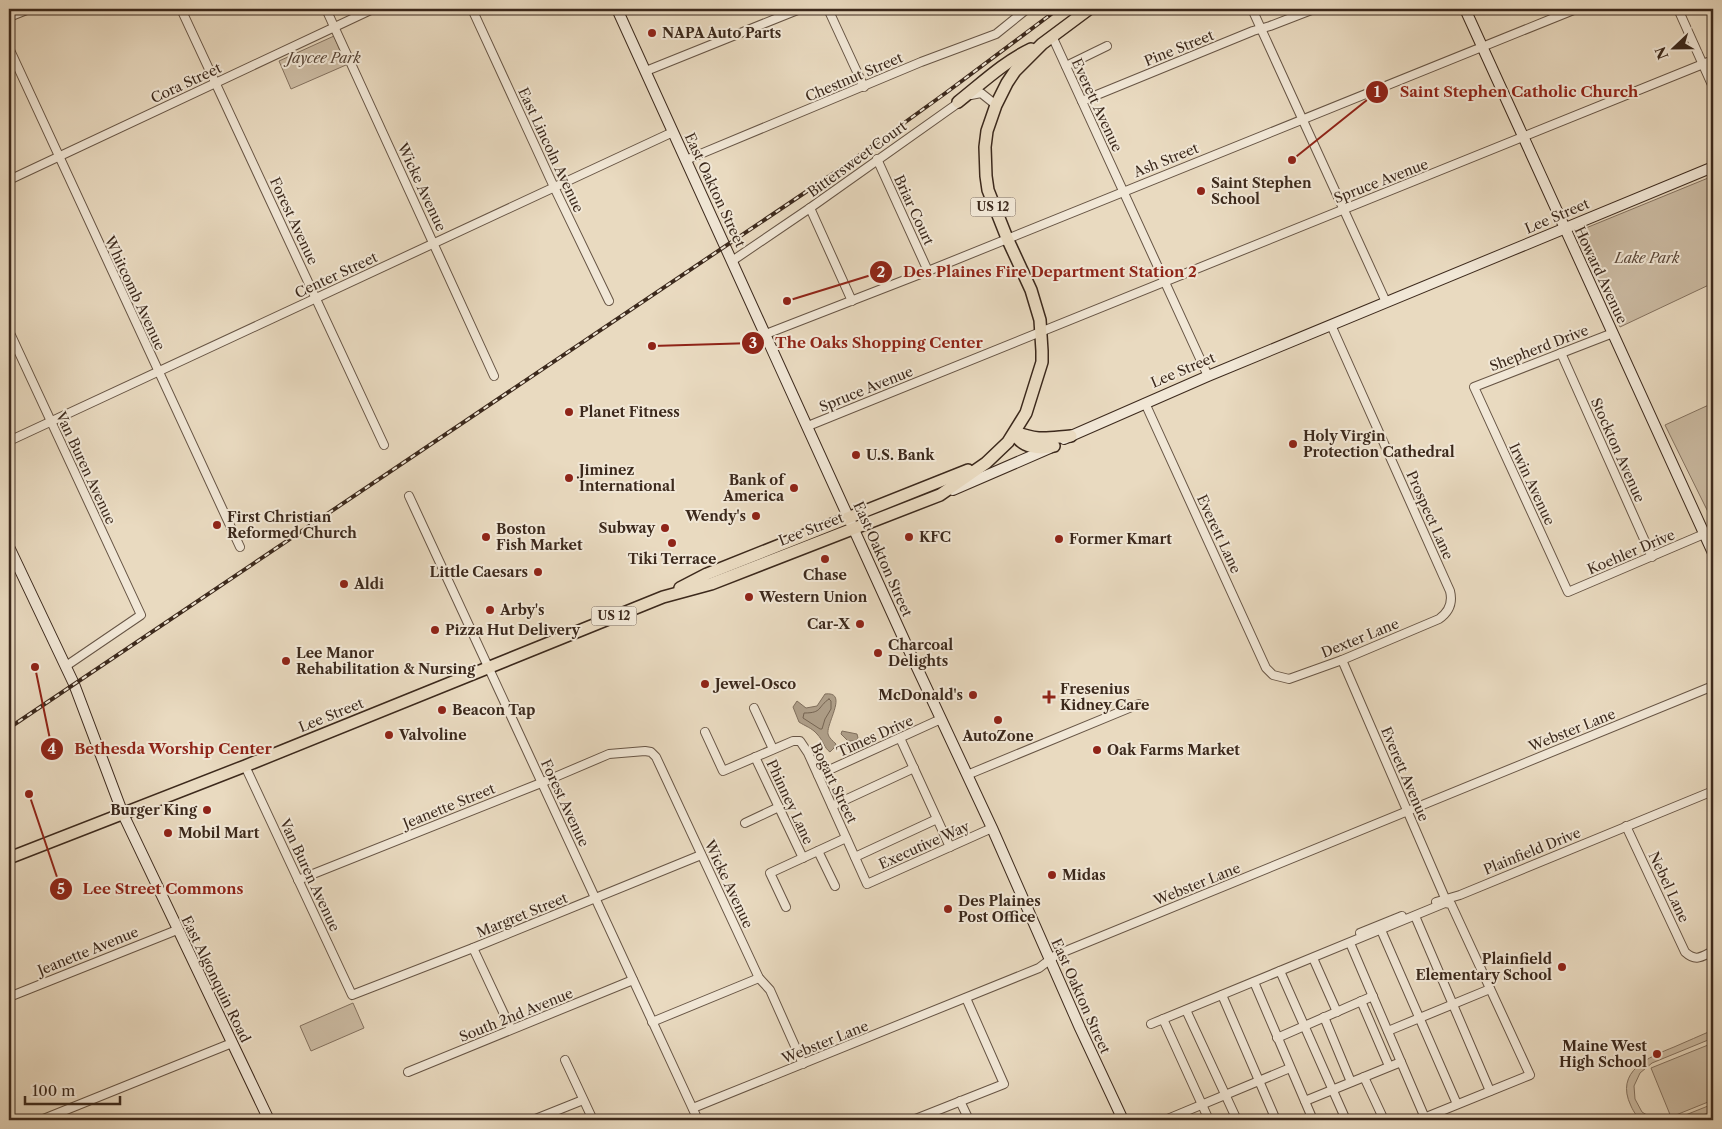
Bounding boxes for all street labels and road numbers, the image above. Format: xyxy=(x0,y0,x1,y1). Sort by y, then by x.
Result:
street label: Pine Street xyxy=(1142,26,1216,70)
street label: Chestnut Street xyxy=(803,48,905,106)
street label: Everett Avenue xyxy=(1067,55,1127,155)
street label: Cora Street xyxy=(148,59,224,107)
street label: East Lincoln Avenue xyxy=(514,85,588,215)
street label: Bittersweet Court xyxy=(804,117,910,201)
street label: East Oakton Street xyxy=(681,130,749,250)
street label: Wicke Avenue xyxy=(393,139,450,234)
street label: Ash Street xyxy=(1130,139,1201,182)
street label: Spruce Avenue xyxy=(1331,155,1431,207)
street label: Briar Court xyxy=(890,172,938,248)
street label: Forest Avenue xyxy=(266,174,322,268)
street label: Lee Street xyxy=(1522,194,1592,238)
road number: US 12 xyxy=(970,198,1016,216)
street label: Howard Avenue xyxy=(1571,223,1632,327)
street label: Whitcomb Avenue xyxy=(100,232,169,353)
street label: Center Street xyxy=(292,248,380,302)
street label: Shepherd Drive xyxy=(1487,321,1591,375)
street label: Lee Street xyxy=(1148,348,1218,392)
street label: Spruce Avenue xyxy=(816,362,916,416)
street label: Stockton Avenue xyxy=(1587,395,1649,505)
street label: Van Buren Avenue xyxy=(52,408,120,527)
street label: Irwin Avenue xyxy=(1505,440,1559,528)
street label: Prospect Lane xyxy=(1402,468,1458,562)
street label: Everett Lane xyxy=(1193,492,1245,576)
street label: East Oakton Street xyxy=(849,498,917,620)
street label: Lee Street xyxy=(776,508,846,550)
street label: Koehler Drive xyxy=(1585,525,1678,579)
road number: US 12 xyxy=(592,606,636,626)
street label: Dexter Lane xyxy=(1319,614,1402,662)
street label: Lee Street xyxy=(296,694,366,736)
street label: Webster Lane xyxy=(1525,704,1618,756)
street label: Times Drive xyxy=(834,711,916,761)
street label: Everett Avenue xyxy=(1377,724,1433,824)
street label: Bogart Street xyxy=(807,740,861,826)
street label: Forest Avenue xyxy=(537,756,593,850)
street label: Phinney Lane xyxy=(762,757,818,847)
street label: Jeanette Street xyxy=(398,779,498,833)
street label: Van Buren Avenue xyxy=(276,815,344,934)
street label: Executive Way xyxy=(876,817,972,873)
street label: Plainfield Drive xyxy=(1481,823,1583,879)
street label: Wicke Avenue xyxy=(700,836,757,931)
street label: Nebel Lane xyxy=(1645,849,1693,926)
street label: Webster Lane xyxy=(1150,858,1243,910)
street label: Margret Street xyxy=(474,889,570,941)
street label: East Algonquin Road xyxy=(177,913,255,1046)
street label: Jeanette Avenue xyxy=(33,923,141,980)
street label: East Oakton Street xyxy=(1047,935,1115,1057)
street label: South 2nd Avenue xyxy=(456,984,576,1046)
street label: Webster Lane xyxy=(778,1016,871,1068)

